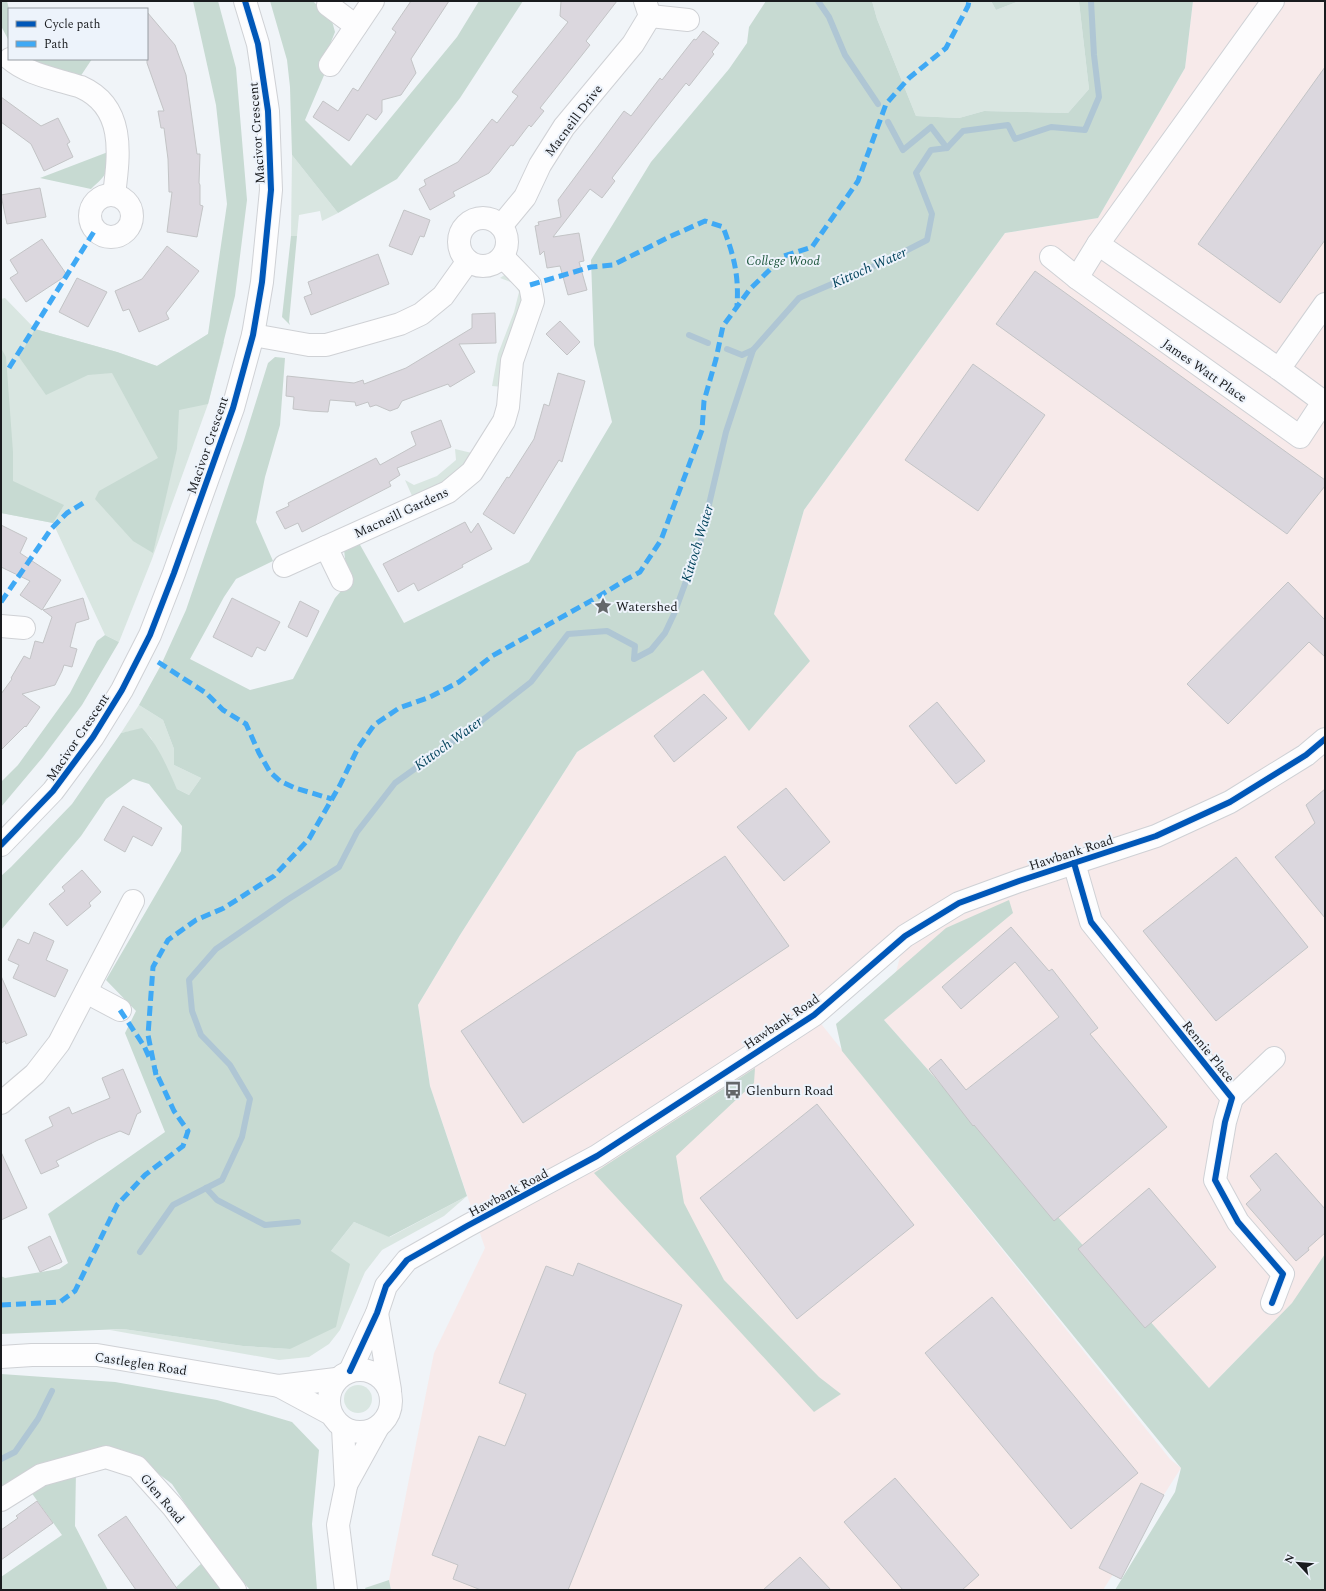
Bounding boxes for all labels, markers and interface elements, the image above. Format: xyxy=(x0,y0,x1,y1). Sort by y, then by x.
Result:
legend xyxy=(8,8,148,60)
text: Cycle path xyxy=(44,15,101,34)
text: Path xyxy=(44,35,69,54)
street label: Macneill Drive xyxy=(540,80,608,161)
street label: Macivor Crescent xyxy=(243,81,271,185)
water label: Kittoch Water xyxy=(828,241,910,293)
park label: College Wood xyxy=(746,251,820,271)
street label: James Watt Place xyxy=(1158,334,1251,408)
street label: Macivor Crescent xyxy=(182,393,234,497)
street label: Macneill Gardens xyxy=(351,482,452,544)
water label: Kittoch Water xyxy=(676,501,719,585)
place icon: Watershed xyxy=(593,596,613,616)
place label: Watershed xyxy=(616,597,678,617)
street label: Macivor Crescent xyxy=(41,689,115,785)
water label: Kittoch Water xyxy=(410,711,487,776)
street label: Hawbank Road xyxy=(1026,830,1116,876)
street label: Hawbank Road xyxy=(740,989,824,1055)
street label: Rennie Place xyxy=(1177,1016,1239,1087)
bus stop icon: Glenburn Road xyxy=(723,1080,743,1100)
place label: Glenburn Road xyxy=(746,1081,833,1101)
street label: Hawbank Road xyxy=(465,1163,552,1222)
street label: Castleglen Road xyxy=(93,1347,188,1381)
street label: Glen Road xyxy=(135,1469,189,1528)
north arrow xyxy=(1278,1543,1318,1583)
text: N xyxy=(1280,1551,1299,1567)

